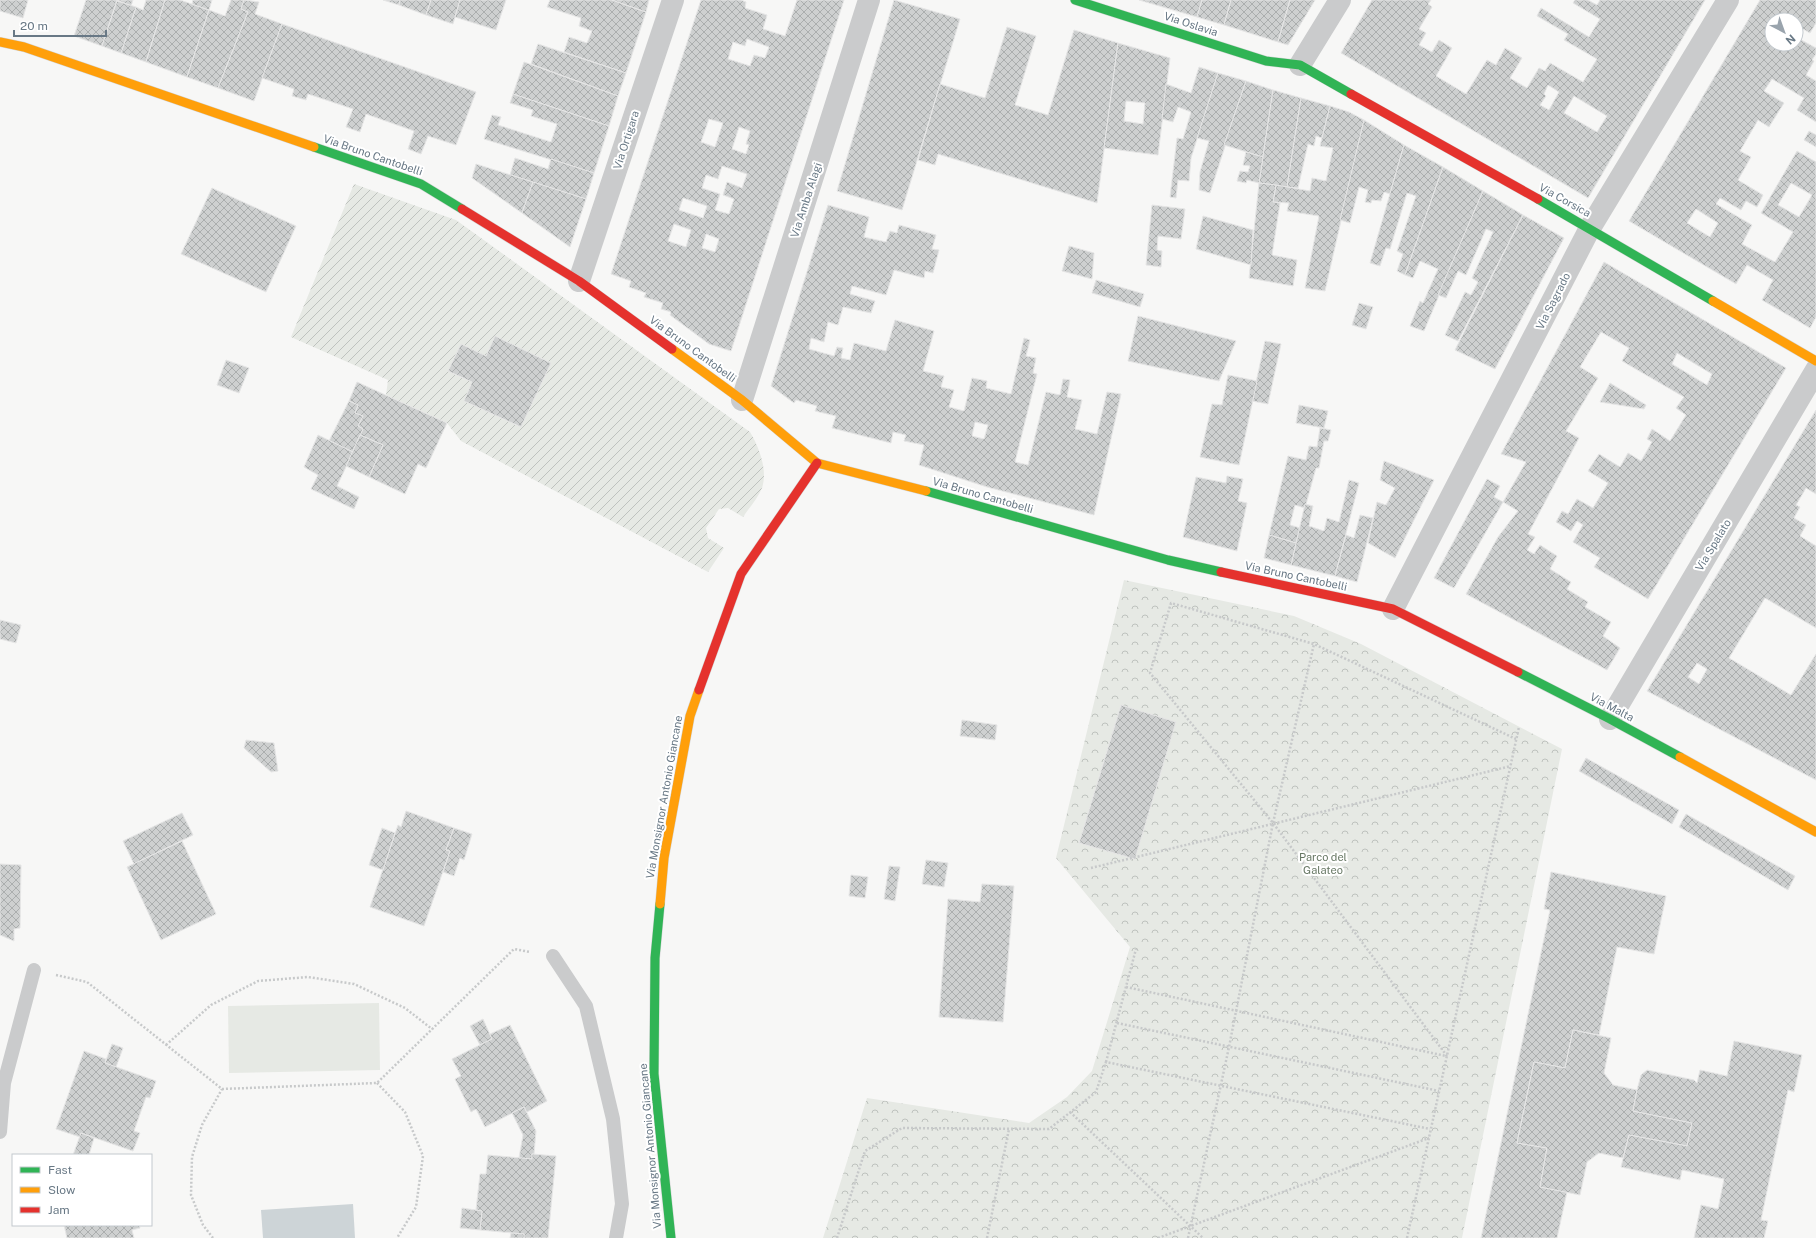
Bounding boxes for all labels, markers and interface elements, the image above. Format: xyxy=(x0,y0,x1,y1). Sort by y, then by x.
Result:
street label: Via Oslavia xyxy=(1163,10,1219,38)
scale bar xyxy=(14,12,106,38)
north arrow xyxy=(1764,12,1804,52)
text: 20 m xyxy=(20,19,48,33)
text: N xyxy=(1783,32,1798,47)
street label: Via Ortigara xyxy=(611,109,641,171)
street label: Via Bruno Cantobelli xyxy=(322,132,424,178)
street label: Via Amba Alagi xyxy=(788,161,824,239)
street label: Via Corsica xyxy=(1537,181,1593,219)
street label: Via Sagrado xyxy=(1534,271,1572,331)
street label: Via Bruno Cantobelli xyxy=(647,314,739,384)
street label: Via Bruno Cantobelli xyxy=(931,475,1035,515)
street label: Via Spalato xyxy=(1693,517,1733,573)
street label: Via Bruno Cantobelli xyxy=(1244,559,1348,593)
street label: Via Malta xyxy=(1588,690,1636,724)
street label: Via Monsignor Antonio Giancane xyxy=(644,714,684,880)
park label: Parco del Galateo xyxy=(1299,851,1347,876)
street label: Via Monsignor Antonio Giancane xyxy=(637,1063,663,1229)
legend xyxy=(12,1154,152,1226)
text: Fast xyxy=(48,1163,73,1177)
text: Slow xyxy=(48,1183,76,1197)
text: Jam xyxy=(48,1203,70,1217)

